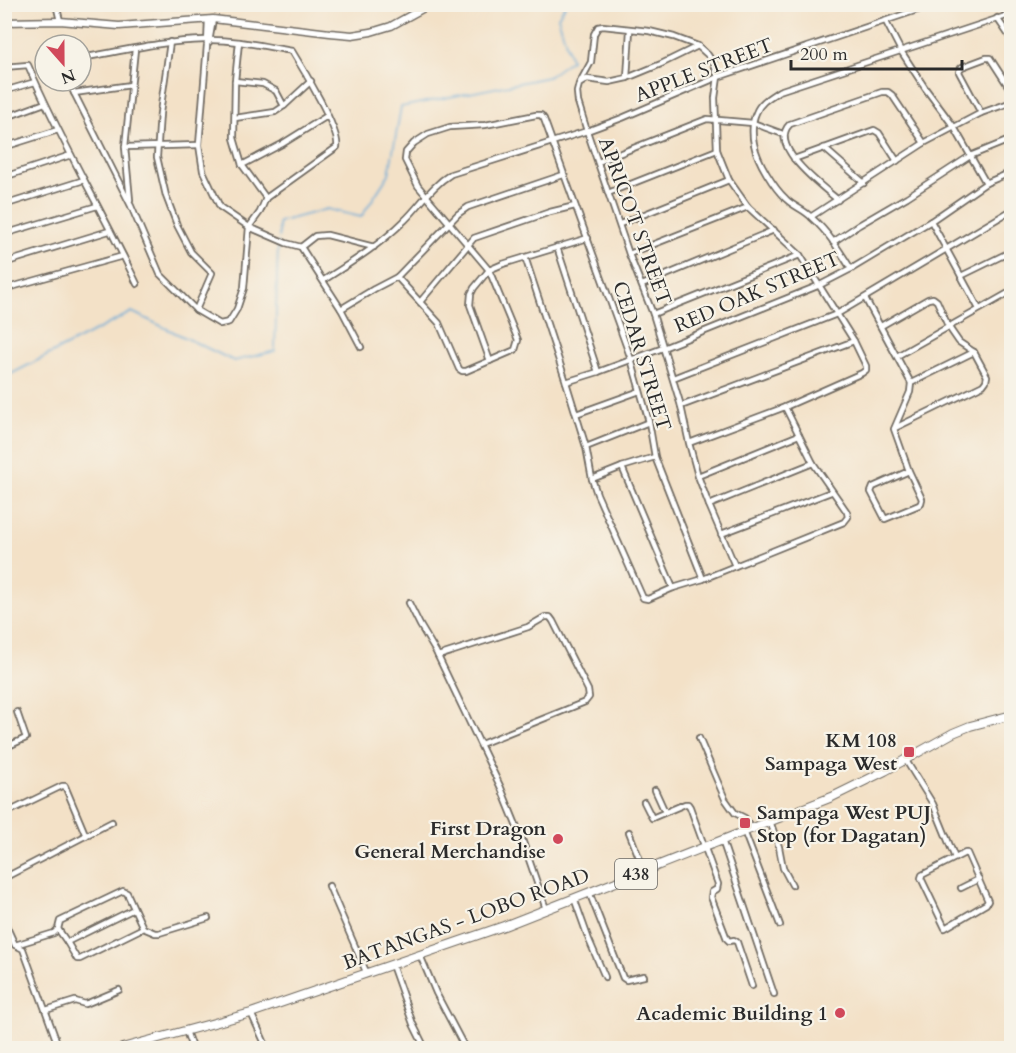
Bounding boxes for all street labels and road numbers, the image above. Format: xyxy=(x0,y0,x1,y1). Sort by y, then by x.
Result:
street label: APPLE STREET xyxy=(631,31,777,109)
street label: APRICOT STREET xyxy=(592,133,678,309)
street label: RED OAK STREET xyxy=(670,245,844,339)
street label: CEDAR STREET xyxy=(606,278,678,434)
road number: 438 xyxy=(615,859,657,889)
street label: BATANGAS - LOBO ROAD xyxy=(339,862,593,976)

